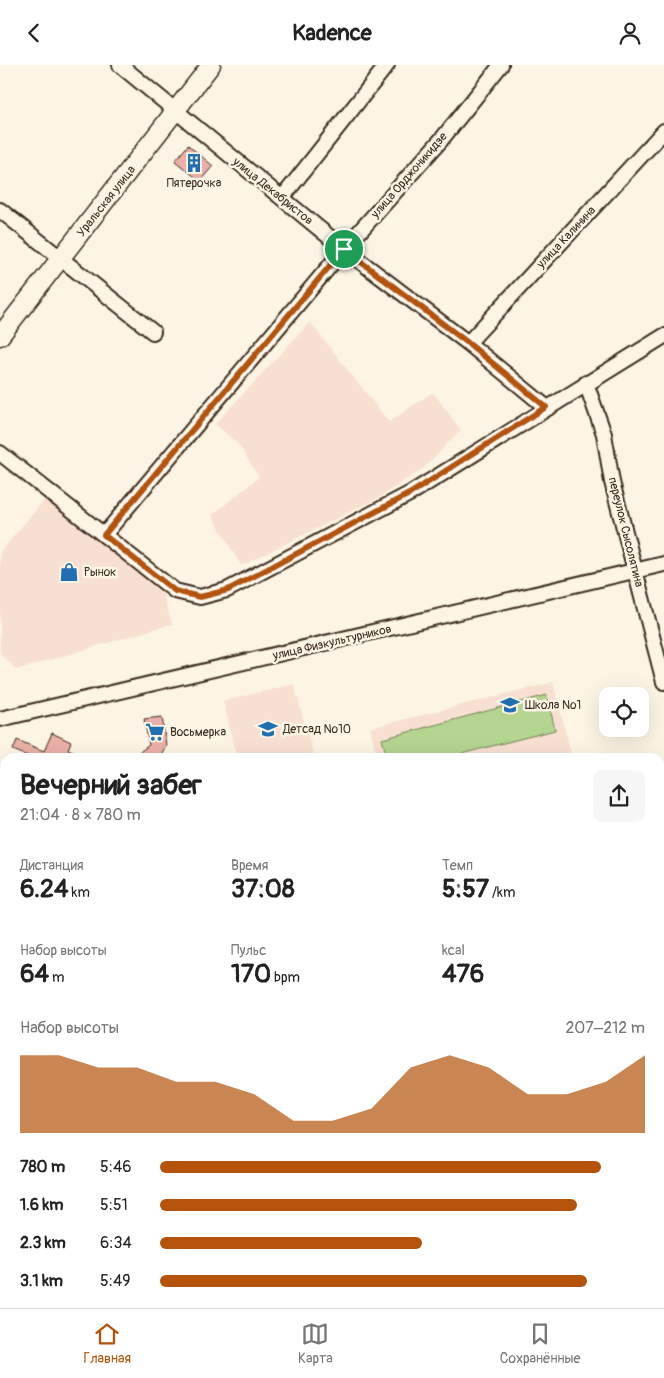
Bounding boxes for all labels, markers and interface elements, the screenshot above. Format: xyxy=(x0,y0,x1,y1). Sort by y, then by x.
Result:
icon: back xyxy=(20,19,48,47)
text: Kadence xyxy=(292,19,372,47)
icon: person xyxy=(616,19,644,47)
street label: улица Орджоникидзе xyxy=(367,129,451,222)
building icon: Пятерочка xyxy=(183,152,205,174)
street label: улица Декабристов xyxy=(229,154,316,228)
street label: Уральская улица xyxy=(74,162,139,240)
place label: Пятерочка xyxy=(167,176,222,191)
street label: улица Калинина xyxy=(533,203,599,272)
pin xyxy=(323,228,365,270)
icon: arrive xyxy=(330,235,358,263)
street label: переулок Сысолятина xyxy=(605,476,647,589)
shop icon: Рынок xyxy=(58,561,80,583)
place label: Рынок xyxy=(84,565,116,580)
street label: улица Физкультурников xyxy=(270,621,393,664)
map controls xyxy=(599,687,649,737)
button: locate xyxy=(599,687,649,737)
school or university icon: Школа №1 xyxy=(499,694,521,716)
place label: Школа №1 xyxy=(525,698,581,713)
school or university icon: Детсад №10 xyxy=(257,718,279,740)
supermarket icon: Восьмерка xyxy=(144,721,166,743)
place label: Детсад №10 xyxy=(282,722,351,737)
place label: Восьмерка xyxy=(170,725,227,740)
text: Вечерний забег xyxy=(20,768,202,803)
button: share xyxy=(593,770,645,822)
text: 21:04 · 8 × 780 m xyxy=(20,805,141,825)
text: Дистанция xyxy=(20,857,84,874)
text: Время xyxy=(231,857,268,874)
text: Темп xyxy=(442,857,473,874)
text: 6.24 xyxy=(20,874,69,905)
text: 37:08 xyxy=(231,874,295,905)
text: 5:57 xyxy=(442,874,489,905)
text: km xyxy=(69,884,90,901)
text: /km xyxy=(489,884,515,901)
text: Набор высоты xyxy=(20,942,107,959)
text: Пульс xyxy=(231,942,266,959)
text: kcal xyxy=(442,942,465,959)
text: 64 xyxy=(20,959,49,990)
text: 170 xyxy=(231,959,271,990)
text: 476 xyxy=(442,959,484,990)
text: m xyxy=(49,969,65,986)
text: bpm xyxy=(271,969,300,986)
text: Набор высоты xyxy=(20,1018,119,1038)
text: 207–212 m xyxy=(565,1018,645,1038)
text: 780 m xyxy=(20,1157,65,1177)
text: 5:46 xyxy=(100,1157,132,1177)
text: 1.6 km xyxy=(20,1195,63,1215)
text: 5:51 xyxy=(100,1195,128,1215)
text: 2.3 km xyxy=(20,1233,66,1253)
text: 6:34 xyxy=(100,1233,132,1253)
text: 3.1 km xyxy=(20,1271,63,1291)
text: 5:49 xyxy=(100,1271,130,1291)
tab: Главная xyxy=(84,1320,131,1367)
tab: Карта xyxy=(298,1320,333,1367)
tab: Сохранённые xyxy=(500,1320,580,1367)

